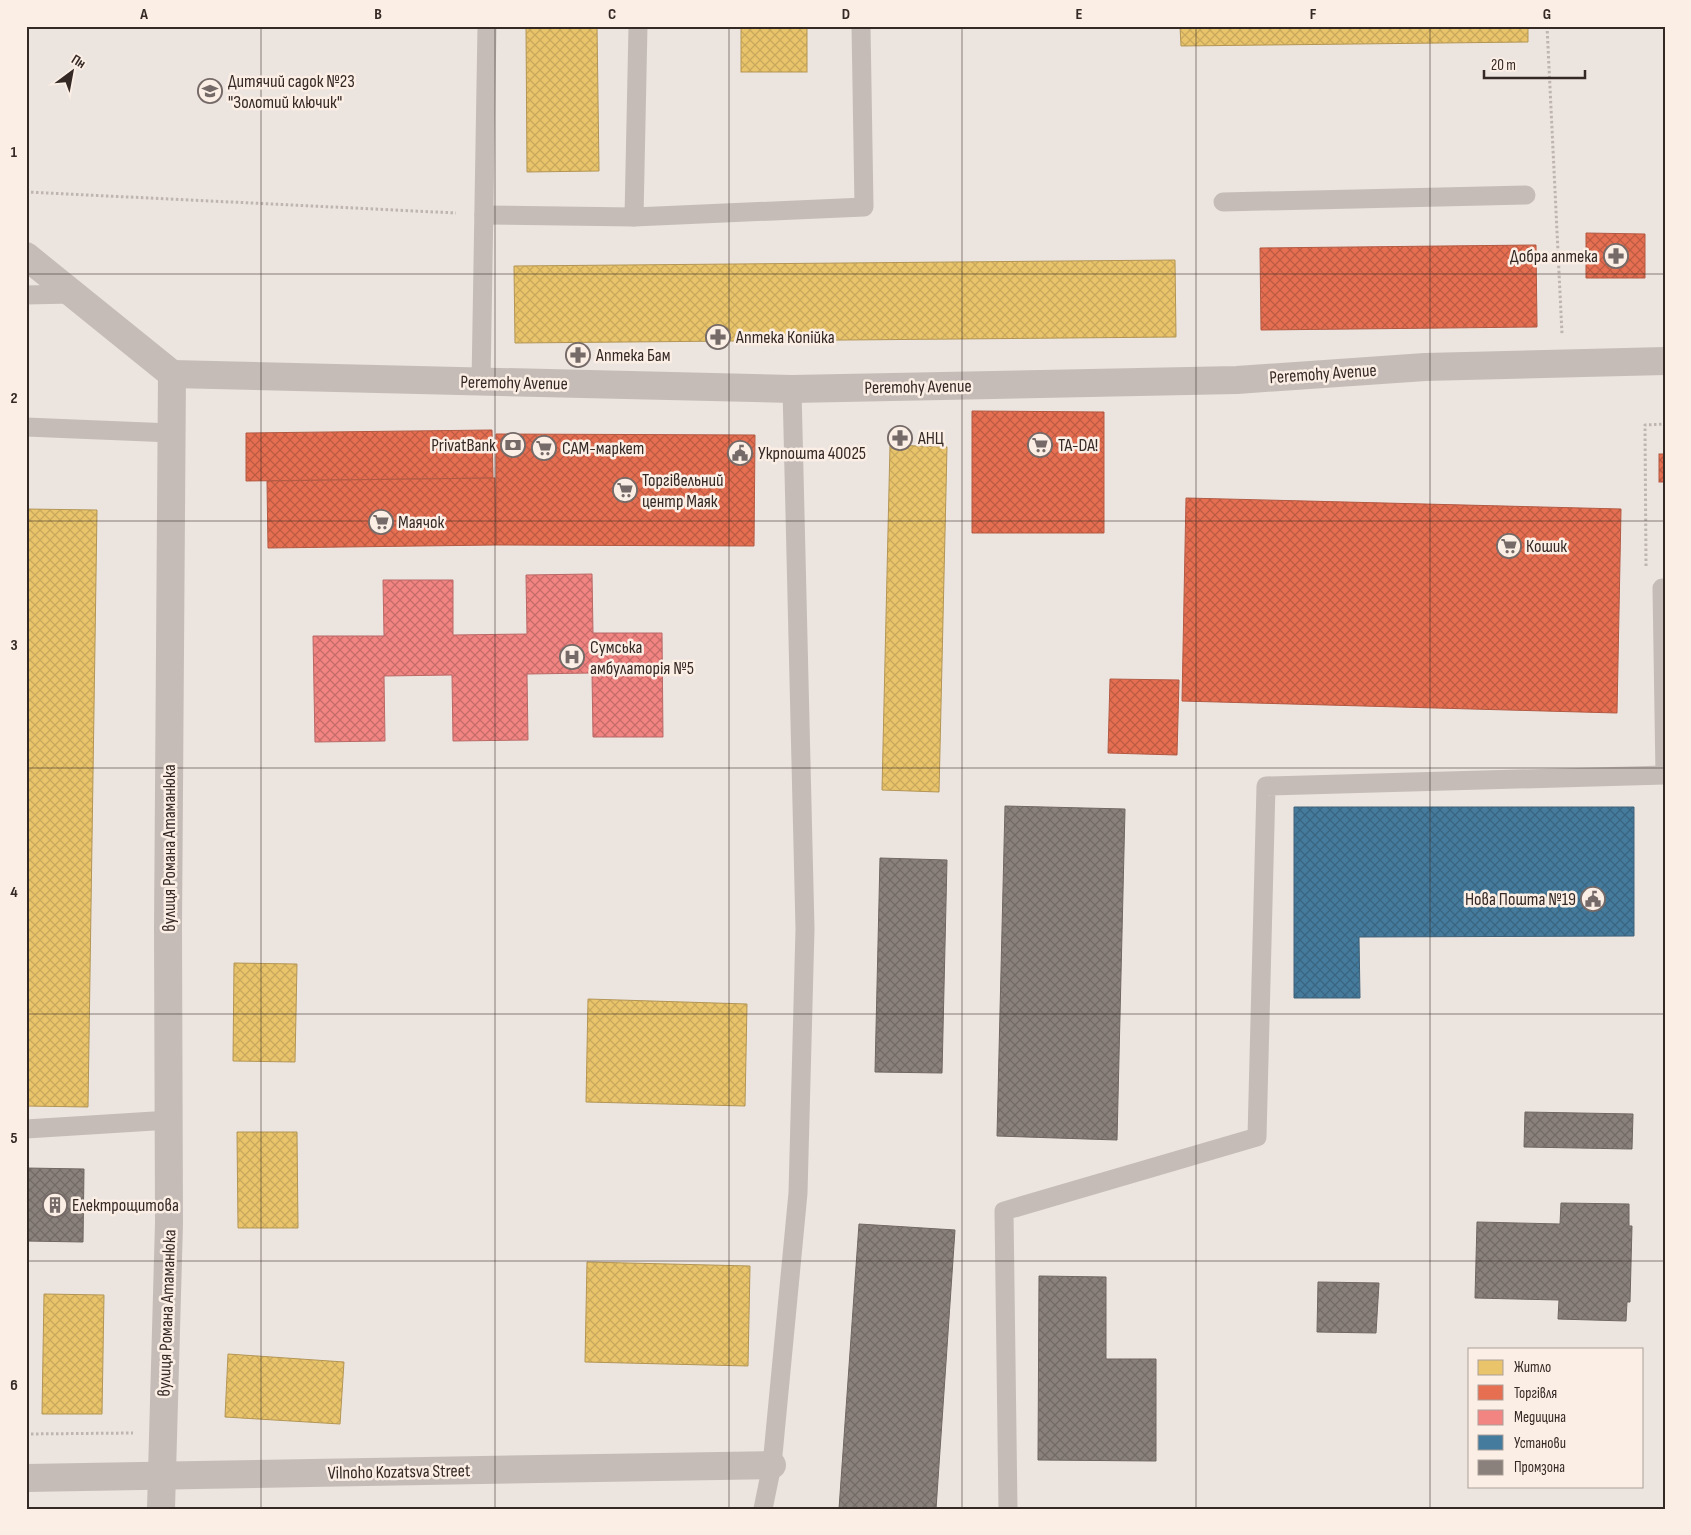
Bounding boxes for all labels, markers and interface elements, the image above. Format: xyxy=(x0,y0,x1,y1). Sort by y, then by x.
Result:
text: A xyxy=(139,5,148,24)
text: B xyxy=(374,5,382,24)
text: C xyxy=(608,5,616,24)
text: D xyxy=(842,5,850,24)
text: E xyxy=(1076,5,1083,24)
text: F xyxy=(1310,5,1317,24)
text: G xyxy=(1543,5,1551,24)
north arrow xyxy=(48,48,98,98)
scale bar xyxy=(1484,48,1585,80)
text: Пн xyxy=(68,51,89,72)
text: 20 m xyxy=(1491,56,1516,75)
place label: Дитячий садок №23 "Золотий ключик" xyxy=(228,71,355,113)
school or university icon: Дитячий садок №23 "Золотий ключик" xyxy=(197,78,223,104)
text: 1 xyxy=(11,143,18,162)
pharmacy icon: Добра аптека xyxy=(1603,243,1629,269)
place label: Добра аптека xyxy=(1510,246,1598,267)
pharmacy icon: Аптека Копійка xyxy=(705,324,731,350)
place label: Аптека Копійка xyxy=(735,327,835,348)
pharmacy icon: Аптека Бам xyxy=(565,342,591,368)
place label: Аптека Бам xyxy=(595,345,671,366)
street label: Peremohy Avenue xyxy=(1269,360,1377,388)
street label: Peremohy Avenue xyxy=(460,372,568,394)
street label: Peremohy Avenue xyxy=(864,376,972,398)
text: 2 xyxy=(10,389,18,408)
pharmacy icon: АНЦ xyxy=(887,425,913,451)
place label: АНЦ xyxy=(917,428,944,449)
bank icon: PrivatBank xyxy=(500,432,526,458)
supermarket icon: TA-DA! xyxy=(1027,432,1053,458)
place label: PrivatBank xyxy=(431,435,496,456)
supermarket icon: САМ-маркет xyxy=(531,435,557,461)
place label: TA-DA! xyxy=(1058,435,1098,456)
place label: САМ-маркет xyxy=(562,438,644,459)
public building icon: Укрпошта 40025 xyxy=(727,440,753,466)
place label: Укрпошта 40025 xyxy=(758,443,866,464)
place label: Торгівельний центр Маяк xyxy=(642,470,724,512)
supermarket icon: Торгівельний центр Маяк xyxy=(612,477,638,503)
supermarket icon: Маячок xyxy=(368,509,394,535)
place label: Маячок xyxy=(398,512,444,533)
supermarket icon: Кошик xyxy=(1496,533,1522,559)
place label: Кошик xyxy=(1526,536,1567,557)
text: 3 xyxy=(10,636,18,655)
place label: Сумська амбулаторія №5 xyxy=(590,637,694,679)
hospital icon: Сумська амбулаторія №5 xyxy=(559,644,585,670)
street label: вулиця Романа Атаманюка xyxy=(159,764,180,932)
text: 4 xyxy=(10,883,18,902)
public building icon: Нова Пошта №19 xyxy=(1580,886,1606,912)
place label: Нова Пошта №19 xyxy=(1465,889,1576,910)
text: 5 xyxy=(10,1129,18,1148)
building icon: Електрощитова xyxy=(42,1192,68,1218)
place label: Електрощитова xyxy=(72,1195,179,1216)
street label: вулиця Романа Атаманюка xyxy=(154,1229,180,1397)
legend xyxy=(1468,1348,1644,1488)
text: Житло xyxy=(1514,1358,1551,1377)
text: 6 xyxy=(10,1376,18,1395)
text: Торгівля xyxy=(1514,1384,1557,1403)
text: Медицина xyxy=(1514,1408,1566,1427)
text: Установи xyxy=(1514,1434,1566,1453)
text: Промзона xyxy=(1514,1458,1565,1477)
street label: Vilnoho Kozatsva Street xyxy=(327,1460,471,1484)

